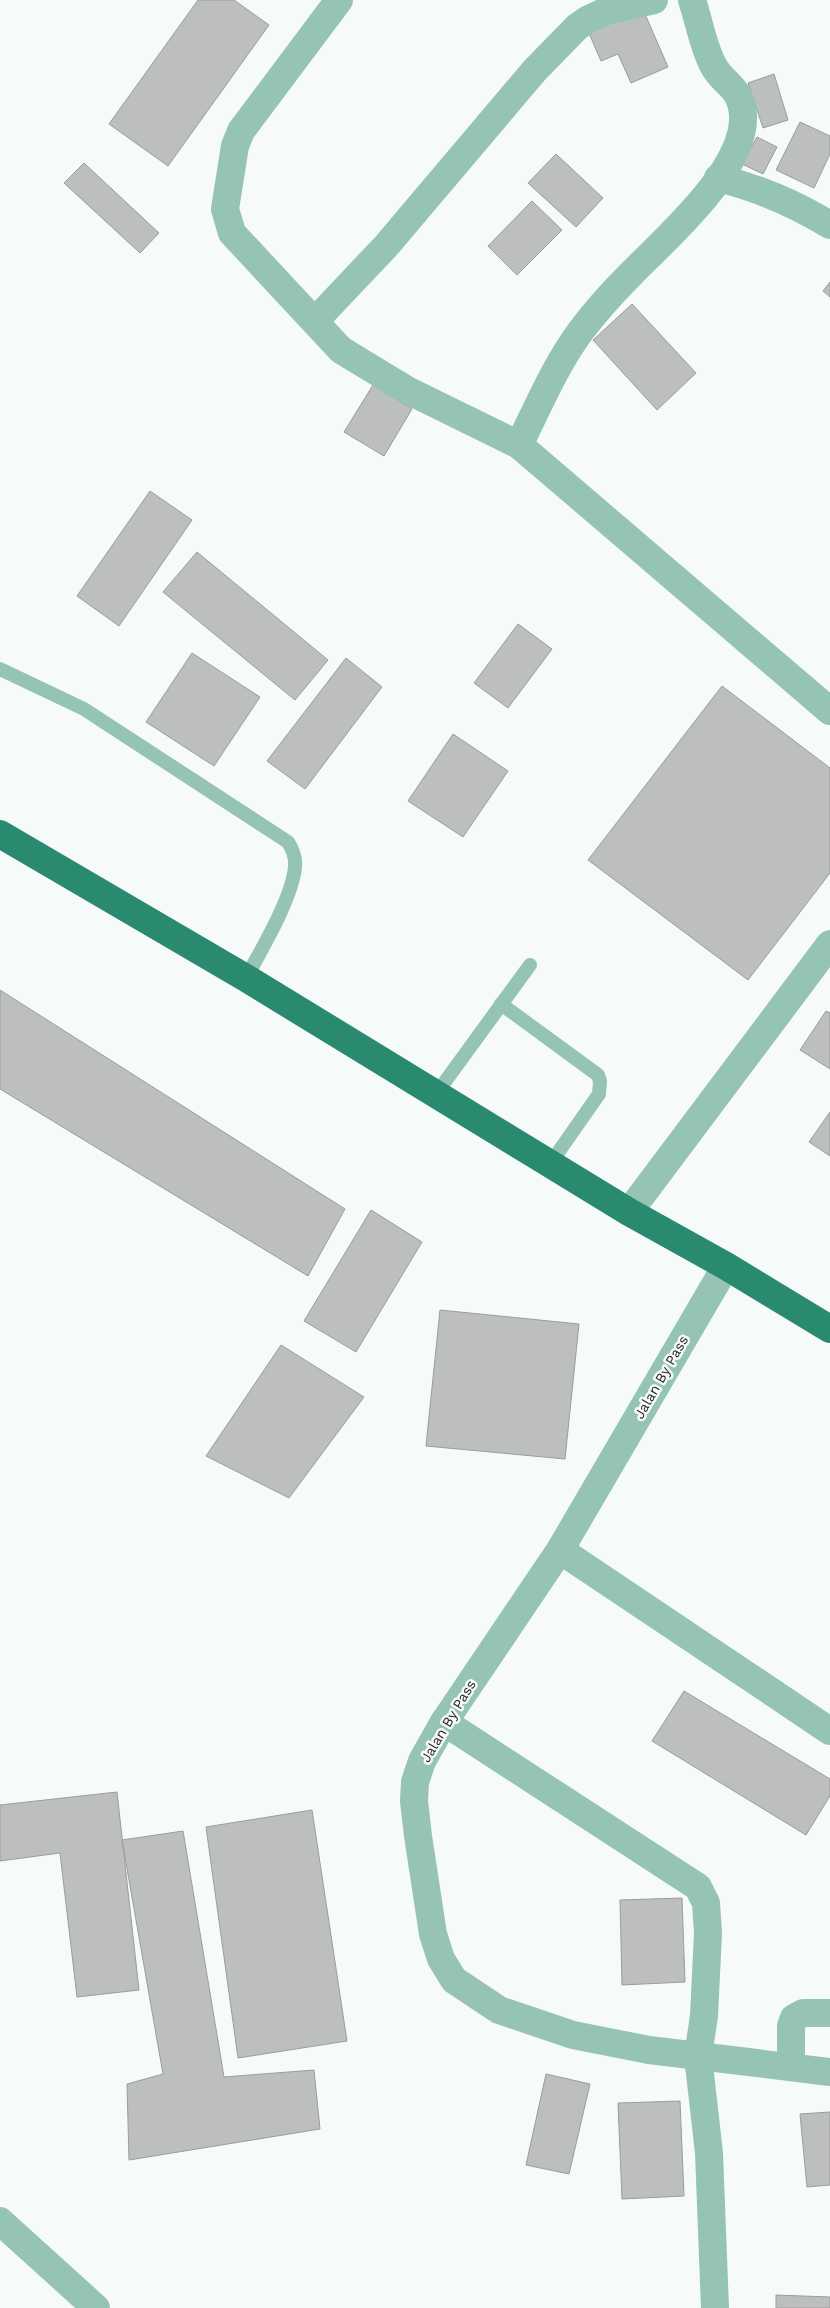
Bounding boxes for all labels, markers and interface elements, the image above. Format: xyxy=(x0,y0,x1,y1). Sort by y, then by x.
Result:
street label: Jalan By Pass xyxy=(631,1333,691,1421)
street label: Jalan By Pass xyxy=(417,1677,479,1765)

